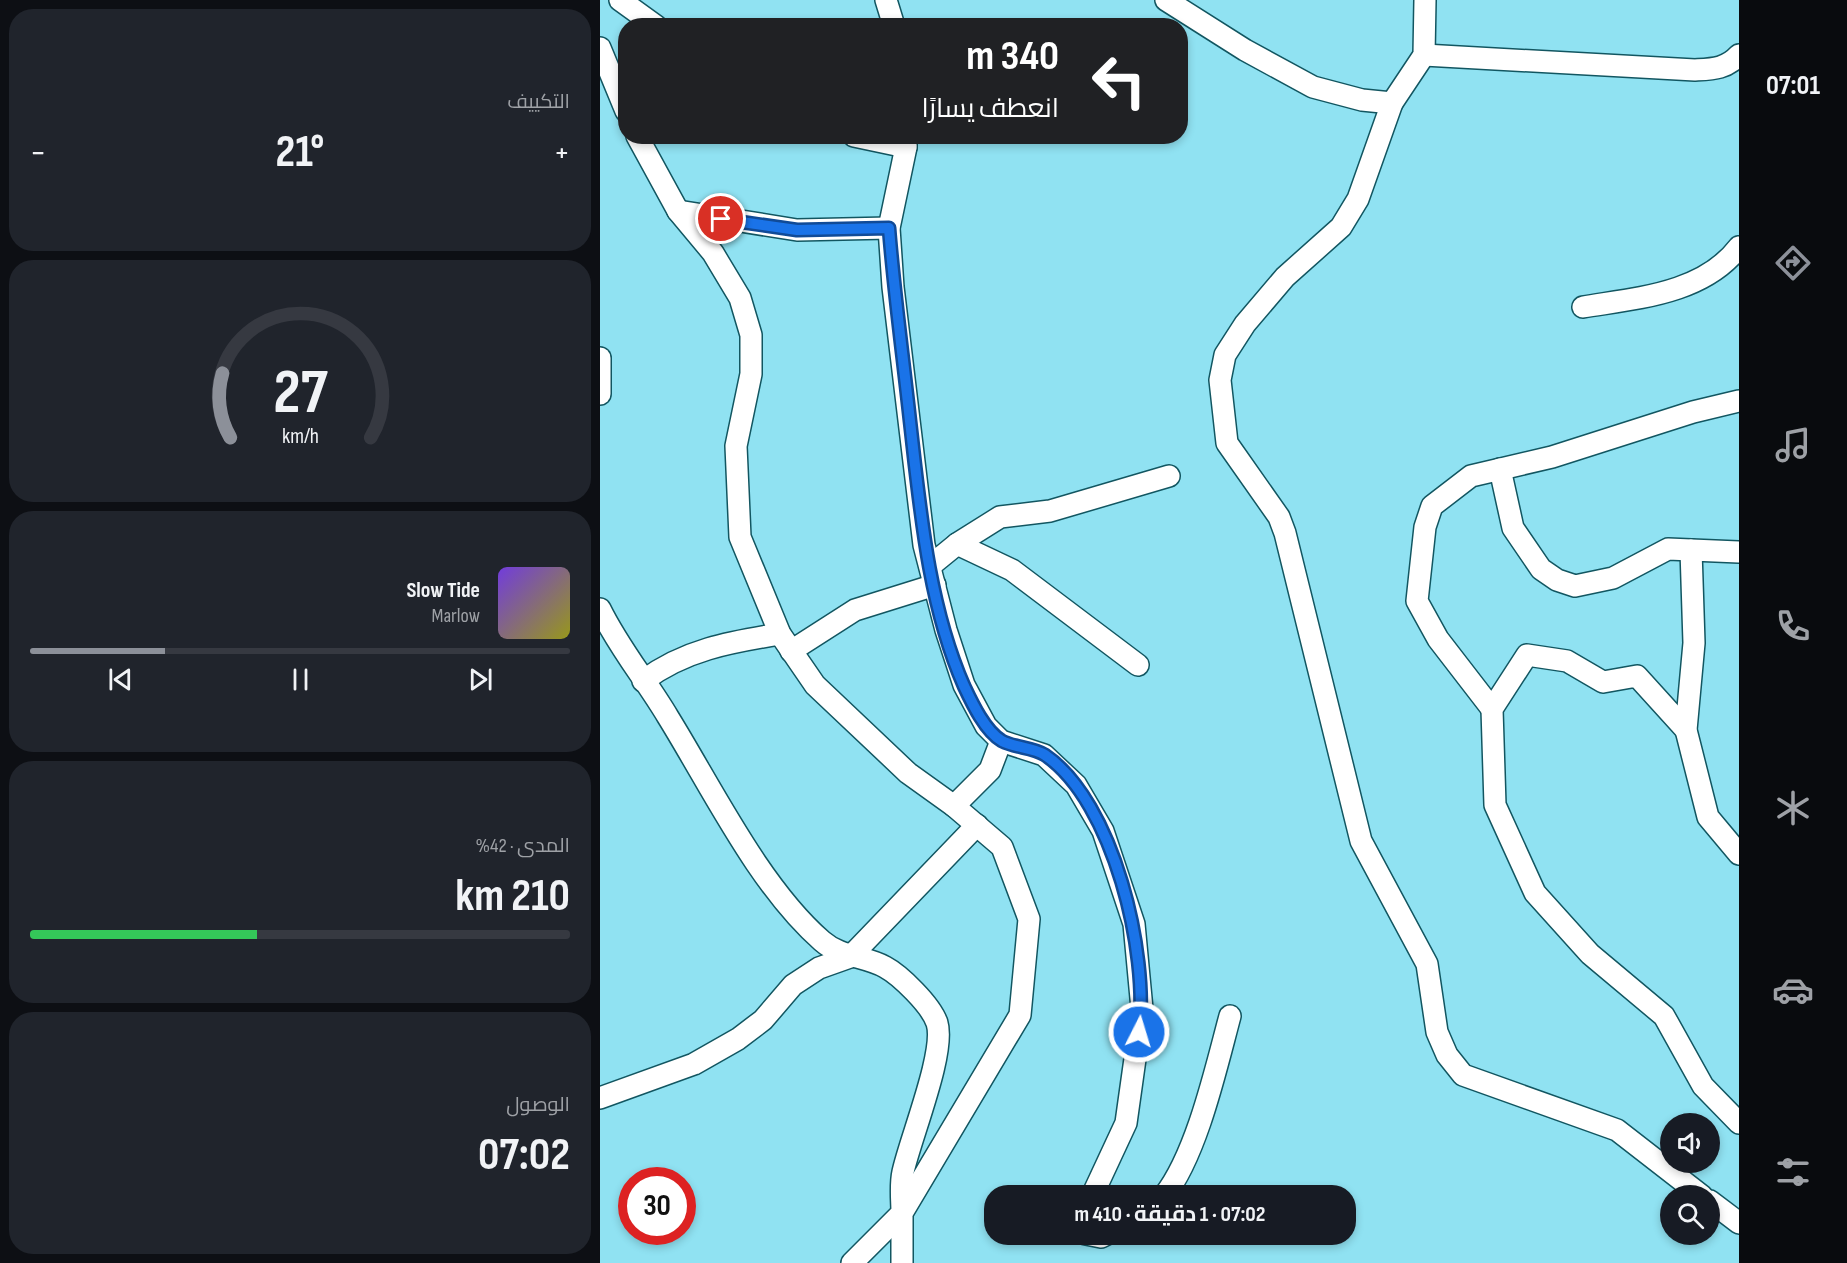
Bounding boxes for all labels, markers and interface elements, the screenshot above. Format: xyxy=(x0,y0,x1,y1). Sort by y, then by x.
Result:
text: 340 m xyxy=(966,31,1059,82)
icon: left xyxy=(1080,42,1158,120)
text: 07:01 xyxy=(1766,70,1820,102)
text: التكييف xyxy=(507,90,570,114)
text: انعطف يسارًا xyxy=(922,93,1059,125)
text: 21° xyxy=(276,125,324,180)
text: − xyxy=(30,133,46,173)
text: + xyxy=(554,133,570,173)
pin xyxy=(695,193,746,244)
icon: arrive xyxy=(704,202,737,235)
icon: directions xyxy=(1772,242,1814,284)
text: 27 xyxy=(273,356,328,431)
text: km/h xyxy=(281,424,319,449)
icon: music xyxy=(1772,424,1814,466)
text: Slow Tide xyxy=(406,577,480,604)
text: Marlow xyxy=(432,604,480,628)
icon: phone xyxy=(1772,605,1814,647)
icon: previous xyxy=(104,663,137,696)
icon: pause xyxy=(284,663,317,696)
icon: next xyxy=(464,663,497,696)
icon: climate xyxy=(1772,787,1814,829)
text: المدى · 42% xyxy=(475,834,570,858)
text: 210 km xyxy=(455,869,570,924)
icon: car xyxy=(1772,969,1814,1011)
position arrow xyxy=(1107,1000,1171,1064)
text: الوصول xyxy=(506,1093,570,1117)
map controls xyxy=(1660,1113,1720,1245)
button: sound xyxy=(1660,1113,1720,1173)
text: 07:02 xyxy=(478,1128,570,1183)
icon: filters xyxy=(1772,1151,1814,1193)
speed limit sign: 30 xyxy=(618,1167,696,1245)
button: search xyxy=(1660,1185,1720,1245)
text: 07:02 · 1 دقيقة · 410 m xyxy=(1075,1201,1265,1228)

